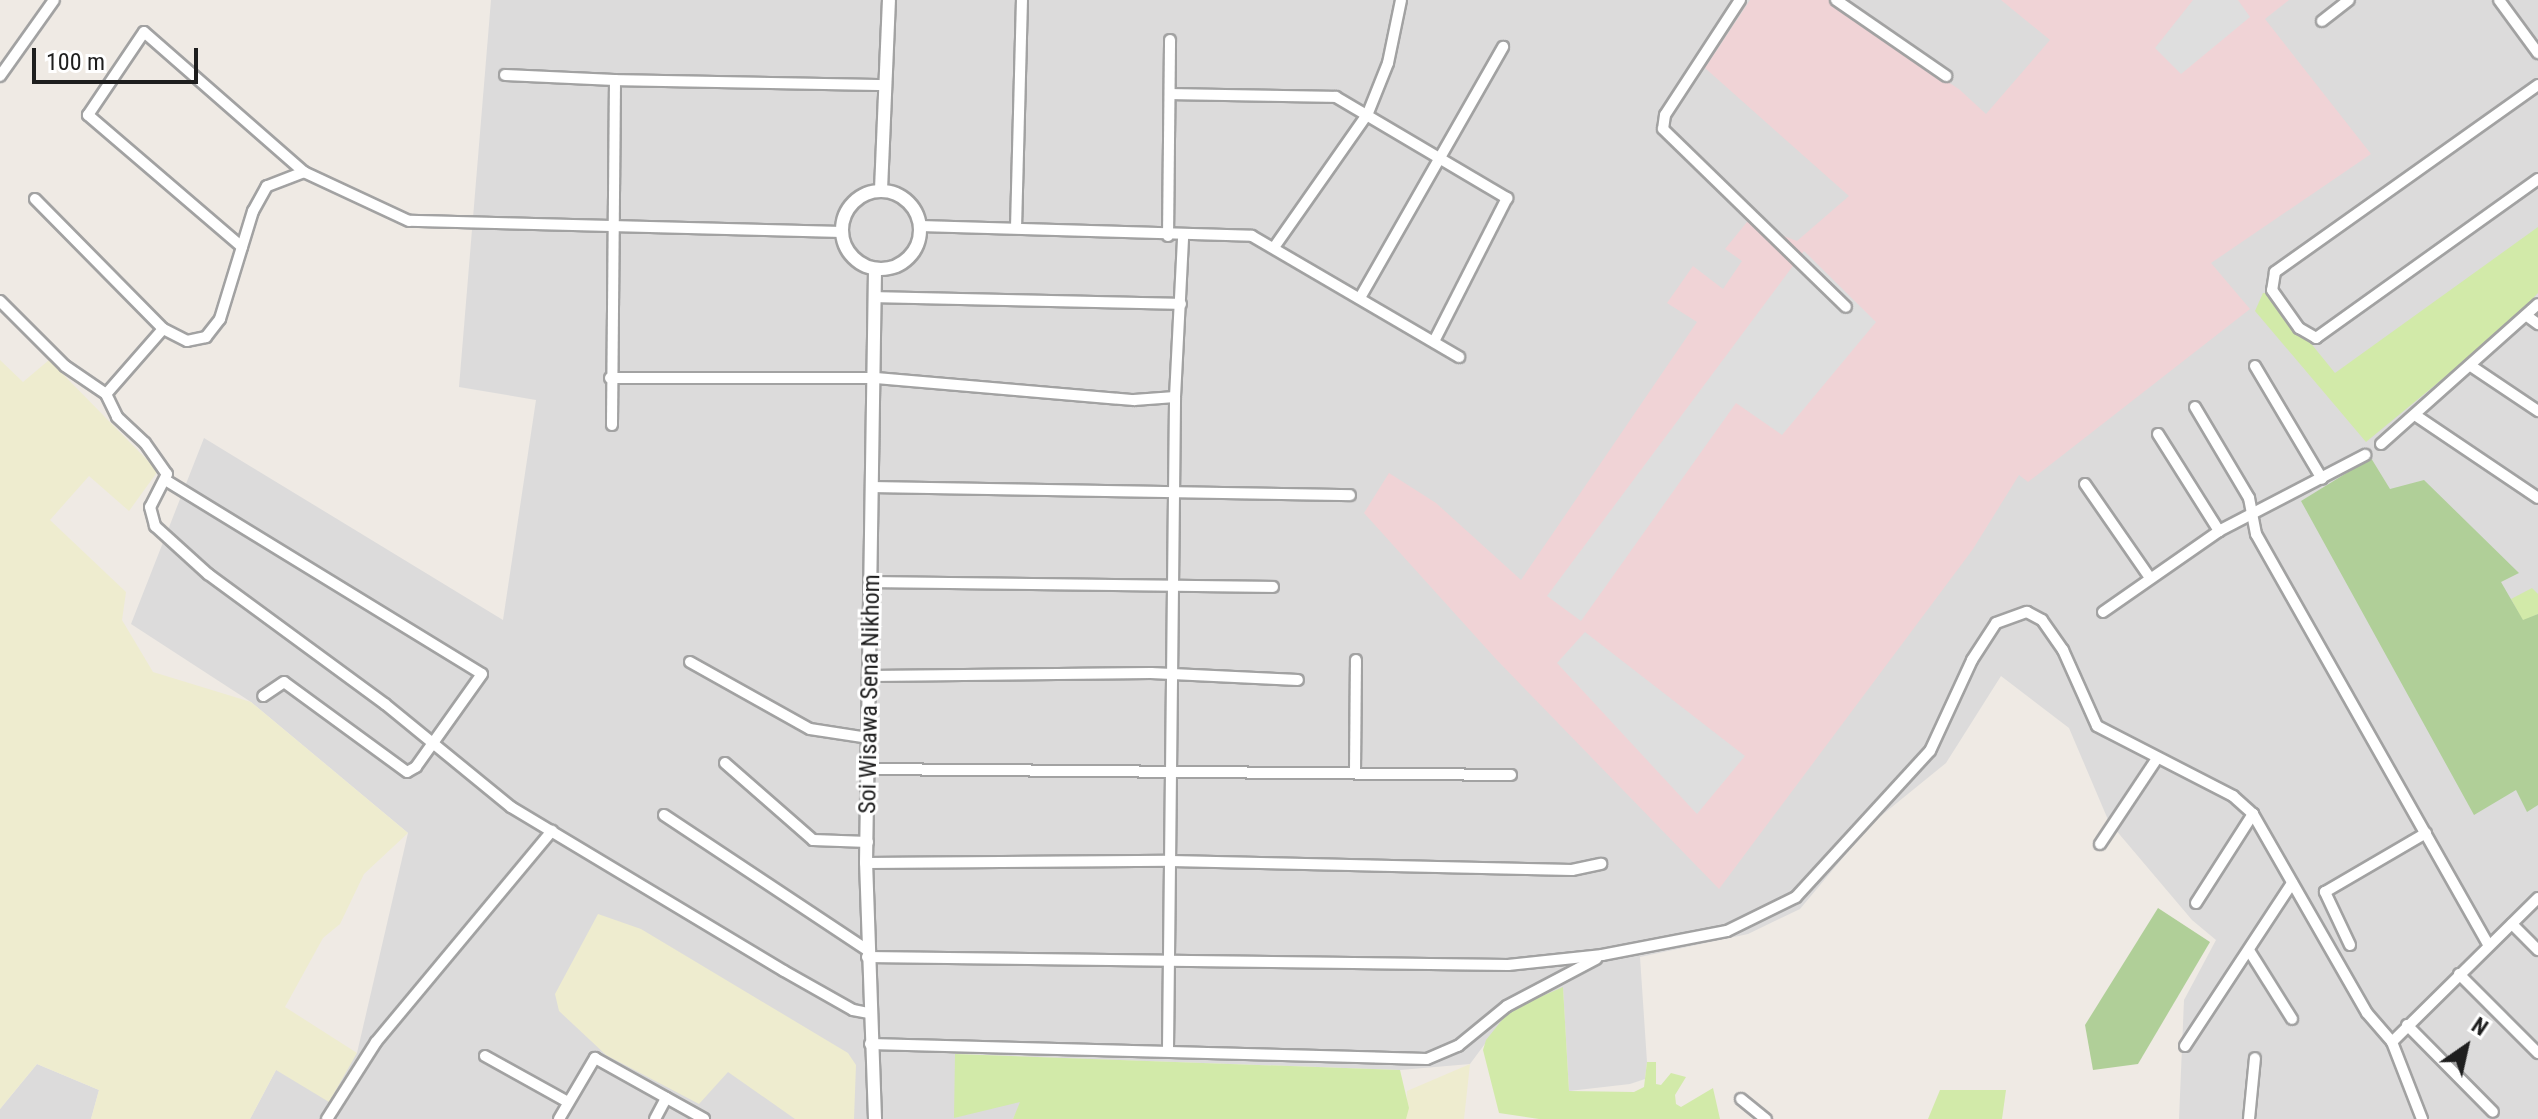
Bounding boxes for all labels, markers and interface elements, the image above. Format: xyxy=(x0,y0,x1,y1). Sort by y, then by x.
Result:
scale bar xyxy=(36,32,202,82)
text: 100 m xyxy=(46,48,105,76)
street label: Soi Wisawa Sena Nikhom xyxy=(854,574,886,814)
north arrow xyxy=(2426,1007,2506,1087)
text: N xyxy=(2467,1013,2492,1041)

